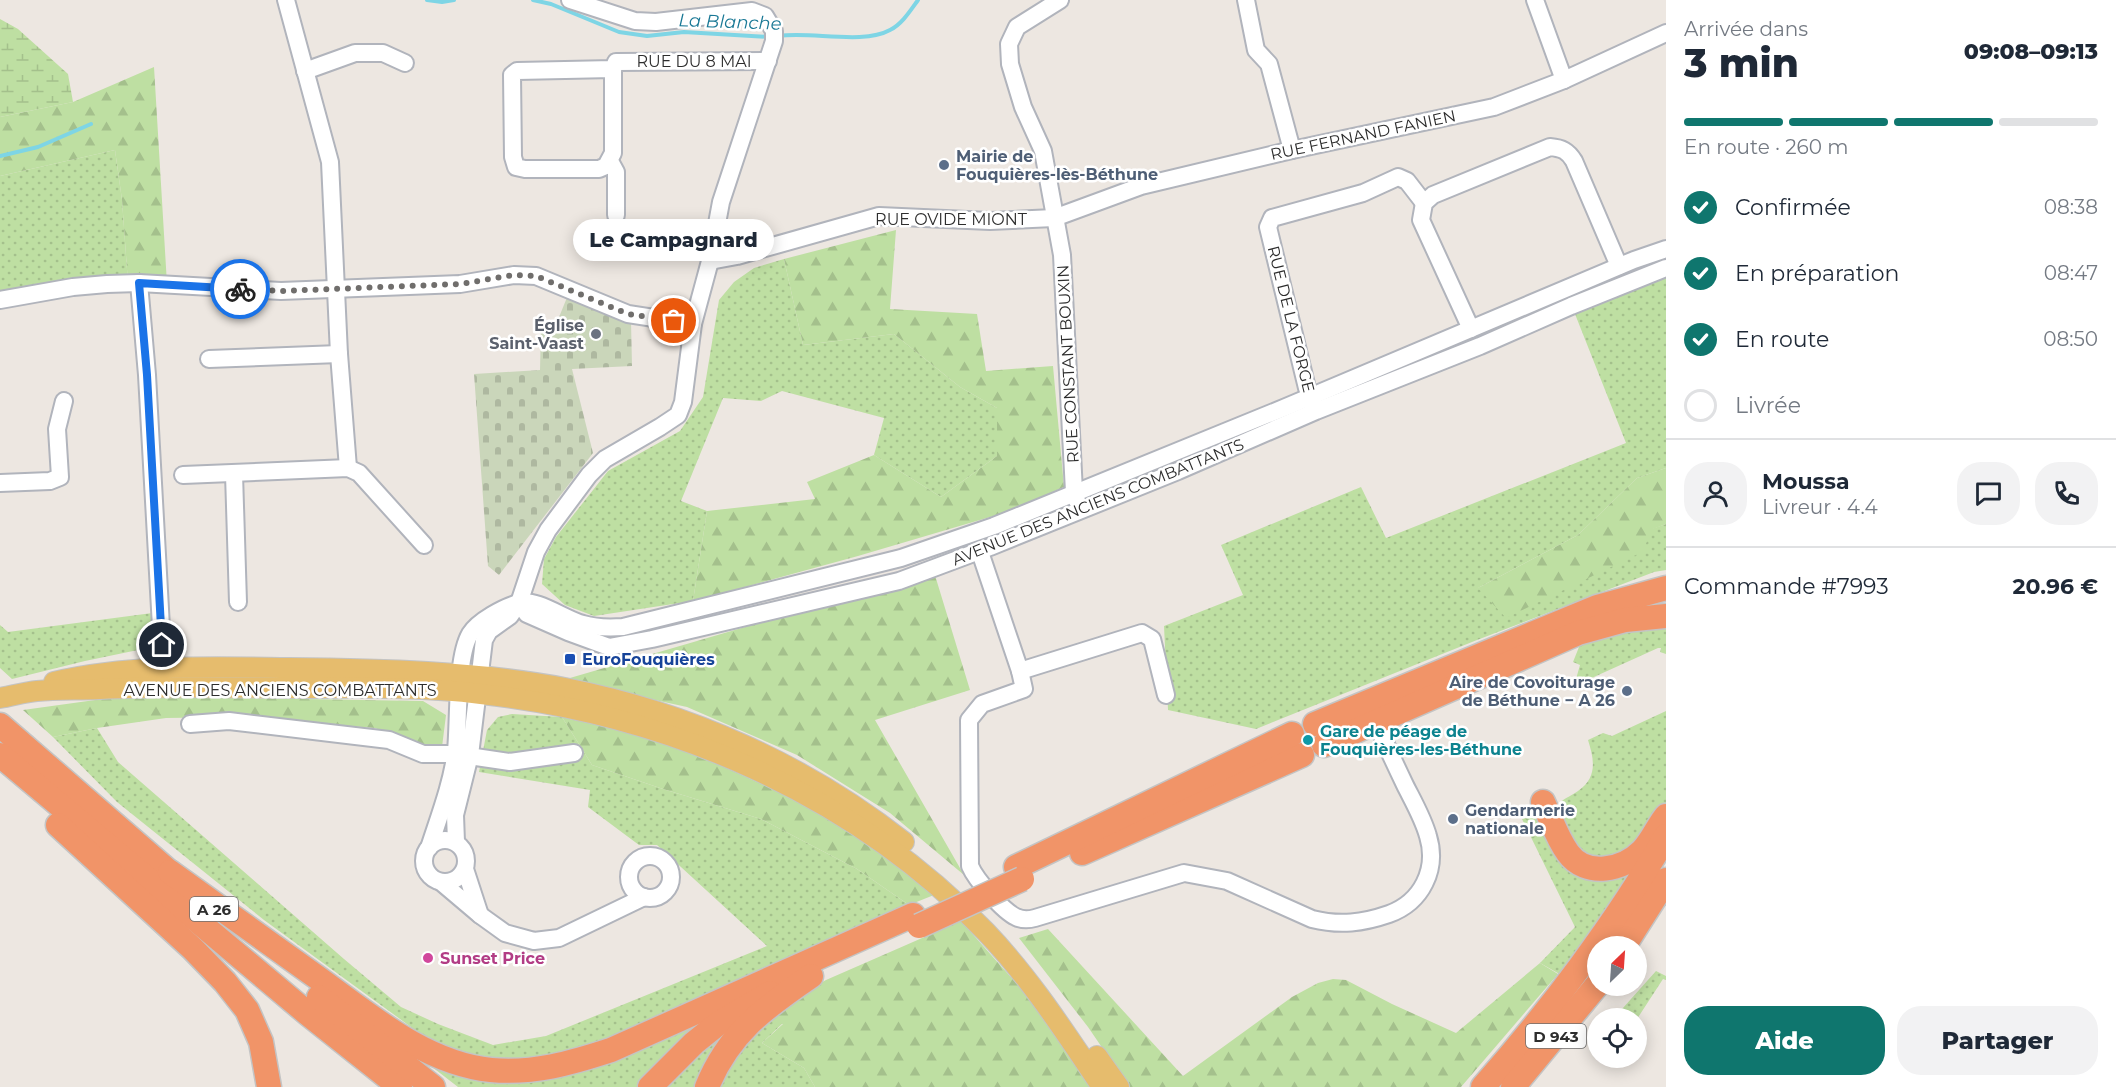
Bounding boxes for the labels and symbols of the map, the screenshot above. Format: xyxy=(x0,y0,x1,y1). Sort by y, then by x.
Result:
water label: La Blanche xyxy=(678,9,782,35)
street label: RUE DU 8 MAI xyxy=(636,52,752,71)
street label: RUE FERNAND FANIEN xyxy=(1269,106,1457,164)
place label: Mairie de Fouquières-lès-Béthune xyxy=(956,147,1158,184)
marker: Mairie de Fouquières-lès-Béthune xyxy=(937,158,951,172)
street label: RUE OVIDE MIONT xyxy=(875,210,1028,229)
callout: Le Campagnard xyxy=(574,219,774,261)
street label: RUE DE LA FORGE xyxy=(1264,244,1318,394)
courier xyxy=(210,259,270,319)
street label: RUE CONSTANT BOUXIN xyxy=(1053,264,1083,464)
pin xyxy=(648,295,699,346)
place label: Église Saint-Vaast xyxy=(489,316,584,353)
marker: Église Saint-Vaast xyxy=(589,327,603,341)
street label: AVENUE DES ANCIENS COMBATTANTS xyxy=(949,434,1247,569)
pin xyxy=(136,619,187,670)
place label: EuroFouquières xyxy=(582,650,715,669)
marker: EuroFouquières xyxy=(563,652,577,666)
place label: Aire de Covoiturage de Béthune − A 26 xyxy=(1448,673,1615,710)
street label: AVENUE DES ANCIENS COMBATTANTS xyxy=(123,681,437,700)
marker: Aire de Covoiturage de Béthune − A 26 xyxy=(1620,684,1634,698)
place label: Gare de péage de Fouquières-les-Béthune xyxy=(1320,722,1522,759)
marker: Gare de péage de Fouquières-les-Béthune xyxy=(1301,733,1315,747)
place label: Gendarmerie nationale xyxy=(1465,801,1575,838)
marker: Gendarmerie nationale xyxy=(1446,812,1460,826)
road number: A 26 xyxy=(190,897,238,921)
north arrow xyxy=(1587,936,1647,996)
place label: Sunset Price xyxy=(440,949,545,968)
marker: Sunset Price xyxy=(421,951,435,965)
road number: D 943 xyxy=(1526,1024,1586,1048)

